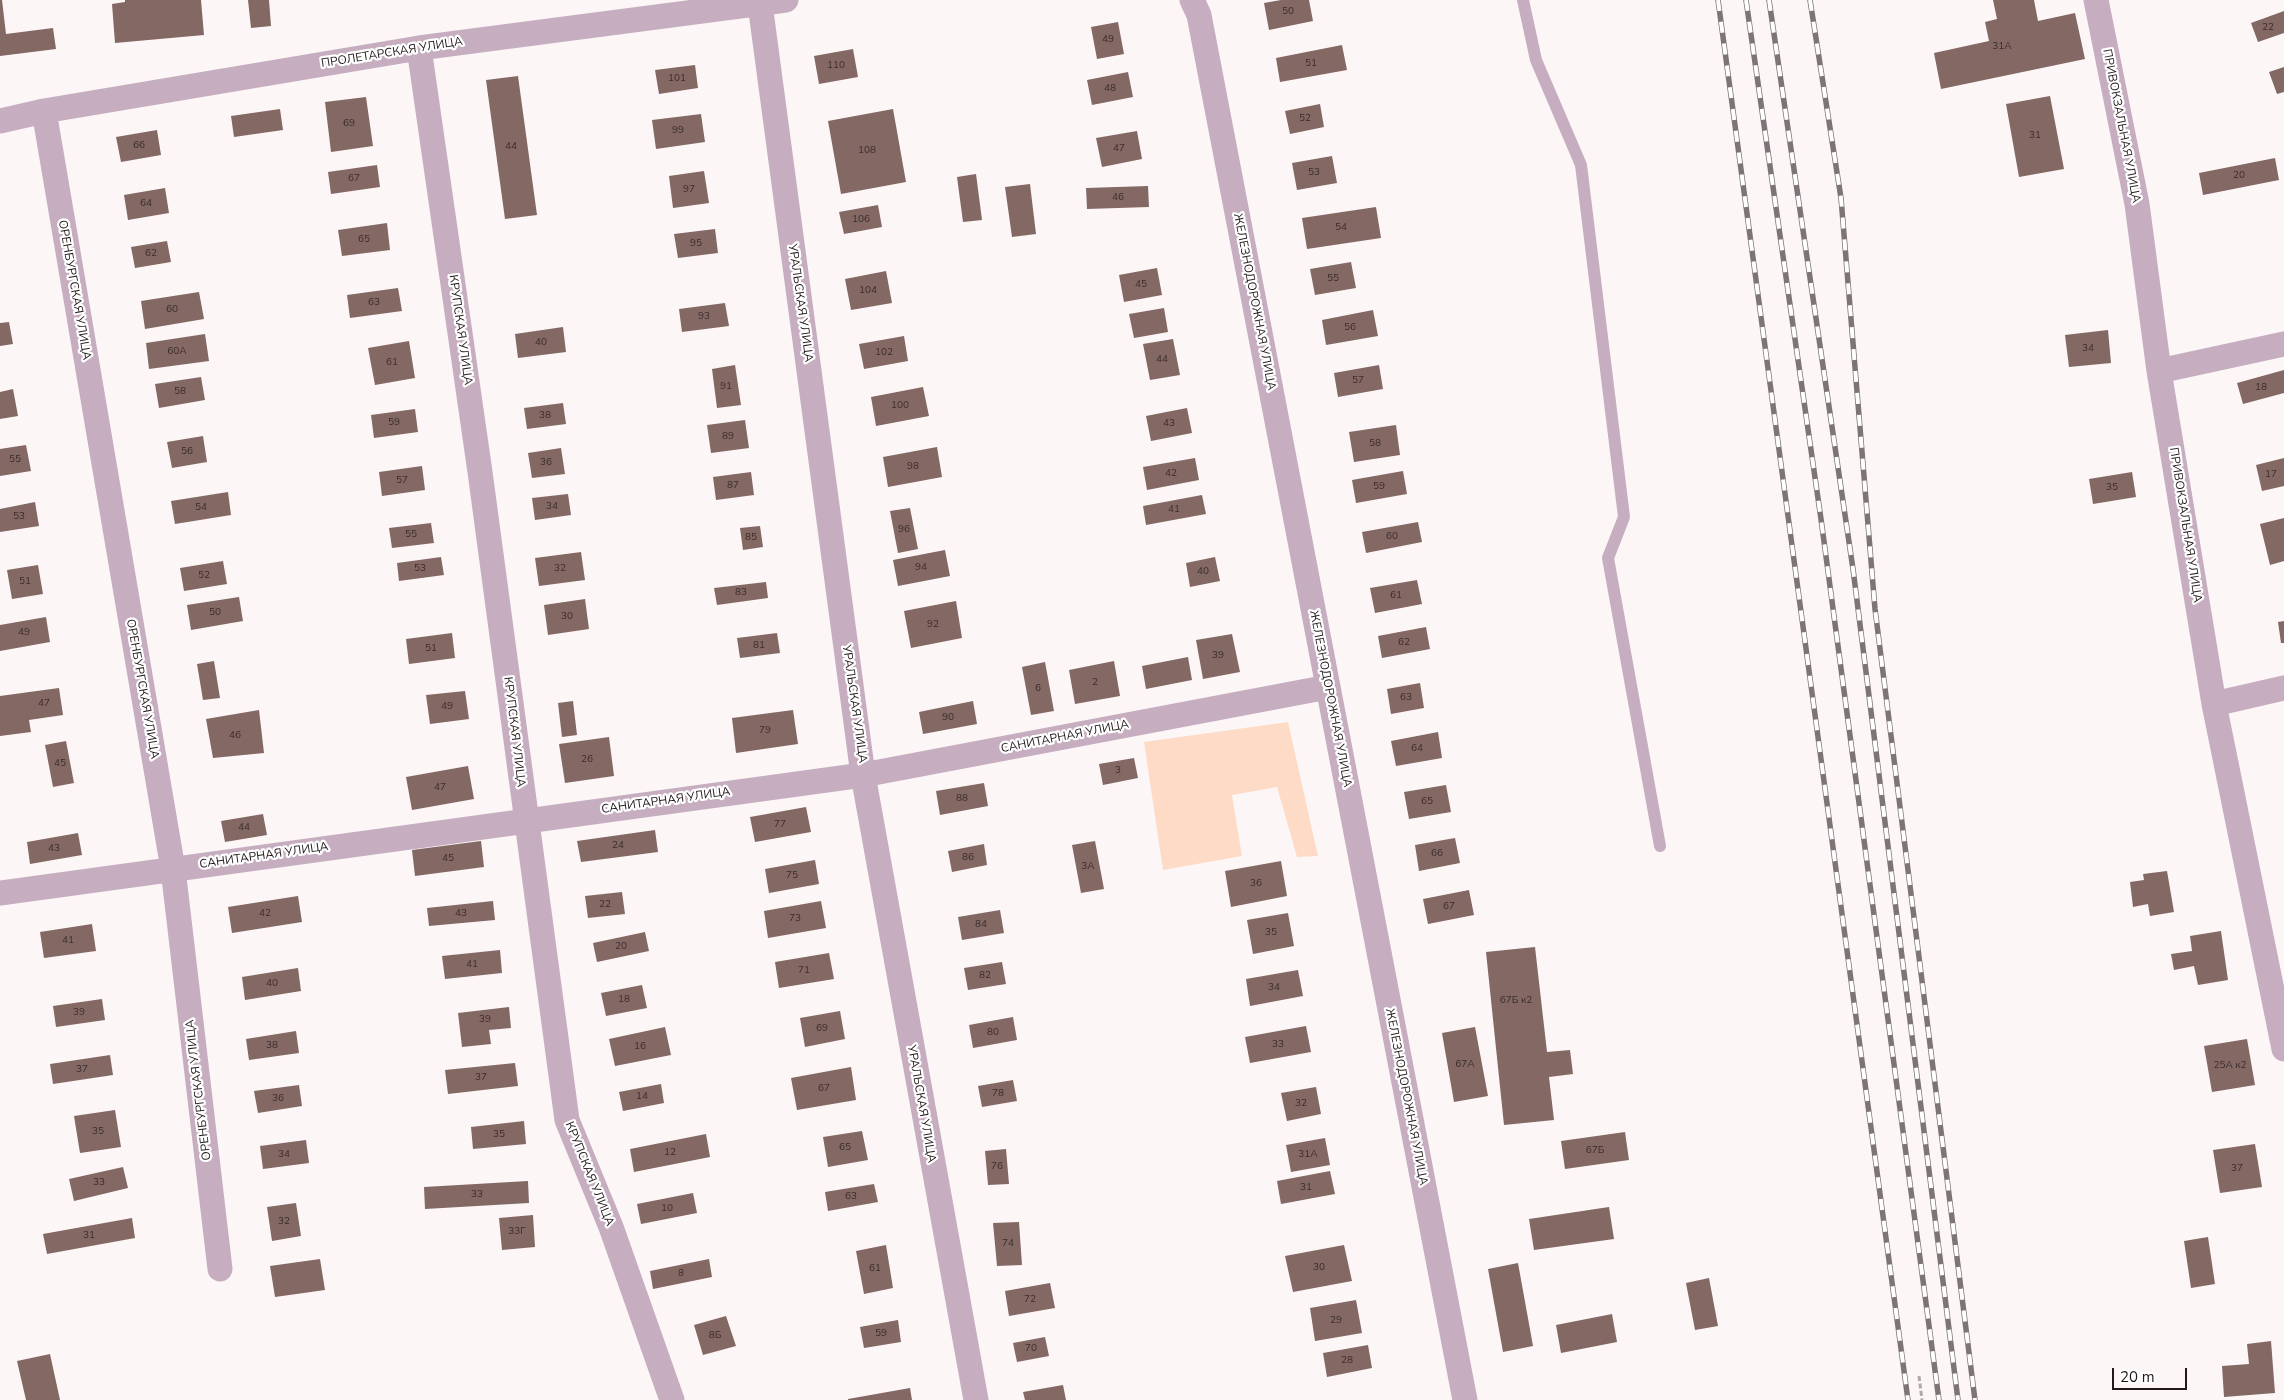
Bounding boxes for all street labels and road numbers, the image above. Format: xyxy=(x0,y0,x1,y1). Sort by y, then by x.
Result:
street label: ПРОЛЕТАРСКАЯ УЛИЦА xyxy=(320,35,464,71)
street label: ПРИВОКЗАЛЬНАЯ УЛИЦА xyxy=(2099,48,2143,204)
street label: ЖЕЛЕЗНОДОРОЖНАЯ УЛИЦА xyxy=(1230,212,1278,392)
street label: ОРЕНБУРГСКАЯ УЛИЦА xyxy=(55,219,93,361)
street label: УРАЛЬСКАЯ УЛИЦА xyxy=(785,243,815,363)
street label: КРУПСКАЯ УЛИЦА xyxy=(445,274,475,386)
street label: ПРИВОКЗАЛЬНАЯ УЛИЦА xyxy=(2166,447,2204,603)
street label: ЖЕЛЕЗНОДОРОЖНАЯ УЛИЦА xyxy=(1306,609,1354,789)
street label: ОРЕНБУРГСКАЯ УЛИЦА xyxy=(123,618,161,760)
street label: УРАЛЬСКАЯ УЛИЦА xyxy=(839,644,869,764)
street label: КРУПСКАЯ УЛИЦА xyxy=(500,676,528,788)
street label: САНИТАРНАЯ УЛИЦА xyxy=(1000,718,1130,756)
street label: САНИТАРНАЯ УЛИЦА xyxy=(601,785,731,817)
street label: САНИТАРНАЯ УЛИЦА xyxy=(199,840,329,872)
street label: ЖЕЛЕЗНОДОРОЖНАЯ УЛИЦА xyxy=(1382,1007,1430,1187)
street label: ОРЕНБУРГСКАЯ УЛИЦА xyxy=(183,1019,215,1161)
street label: УРАЛЬСКАЯ УЛИЦА xyxy=(904,1044,938,1164)
street label: КРУПСКАЯ УЛИЦА xyxy=(561,1120,617,1228)

